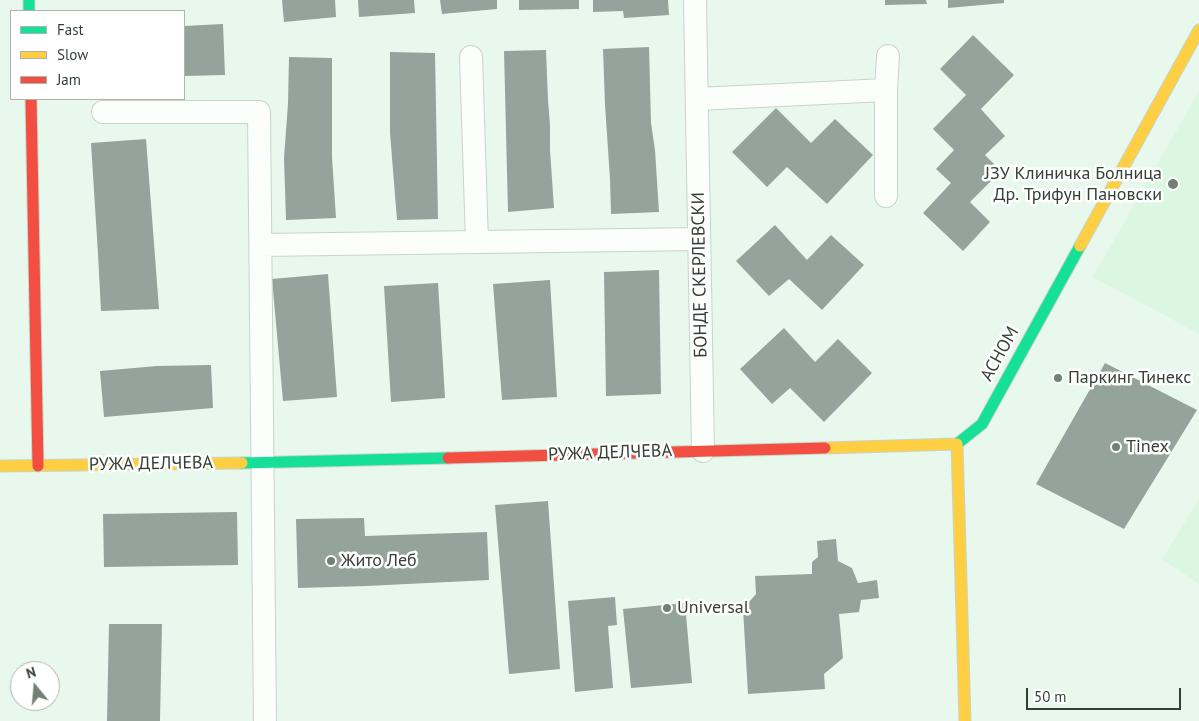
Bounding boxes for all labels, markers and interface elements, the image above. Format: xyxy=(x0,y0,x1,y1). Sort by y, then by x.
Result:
legend xyxy=(10,10,185,100)
text: Fast xyxy=(57,20,84,39)
text: Slow xyxy=(57,45,88,64)
text: Jam xyxy=(57,70,81,89)
place label: ЈЗУ Клиничка Болница Др. Трифун Пановски xyxy=(985,163,1162,205)
marker: ЈЗУ Клиничка Болница Др. Трифун Пановски xyxy=(1166,177,1180,191)
street label: БОНДЕ СКЕРЛЕВСКИ xyxy=(688,192,712,358)
street label: АСНОМ xyxy=(976,323,1024,385)
place label: Паркинг Тинекс xyxy=(1068,367,1191,389)
marker: Паркинг Тинекс xyxy=(1052,372,1064,384)
place label: Tinex xyxy=(1126,436,1169,458)
street label: РУЖА ДЕЛЧЕВА xyxy=(548,440,672,466)
marker: Tinex xyxy=(1110,441,1122,453)
street label: РУЖА ДЕЛЧЕВА xyxy=(89,452,213,476)
place label: Жито Леб xyxy=(341,550,417,572)
marker: Жито Леб xyxy=(325,555,337,567)
place label: Universal xyxy=(677,597,749,619)
marker: Universal xyxy=(661,602,673,614)
north arrow xyxy=(10,661,60,711)
text: N xyxy=(24,663,38,683)
scale bar xyxy=(1029,678,1184,710)
text: 50 m xyxy=(1034,687,1067,706)

